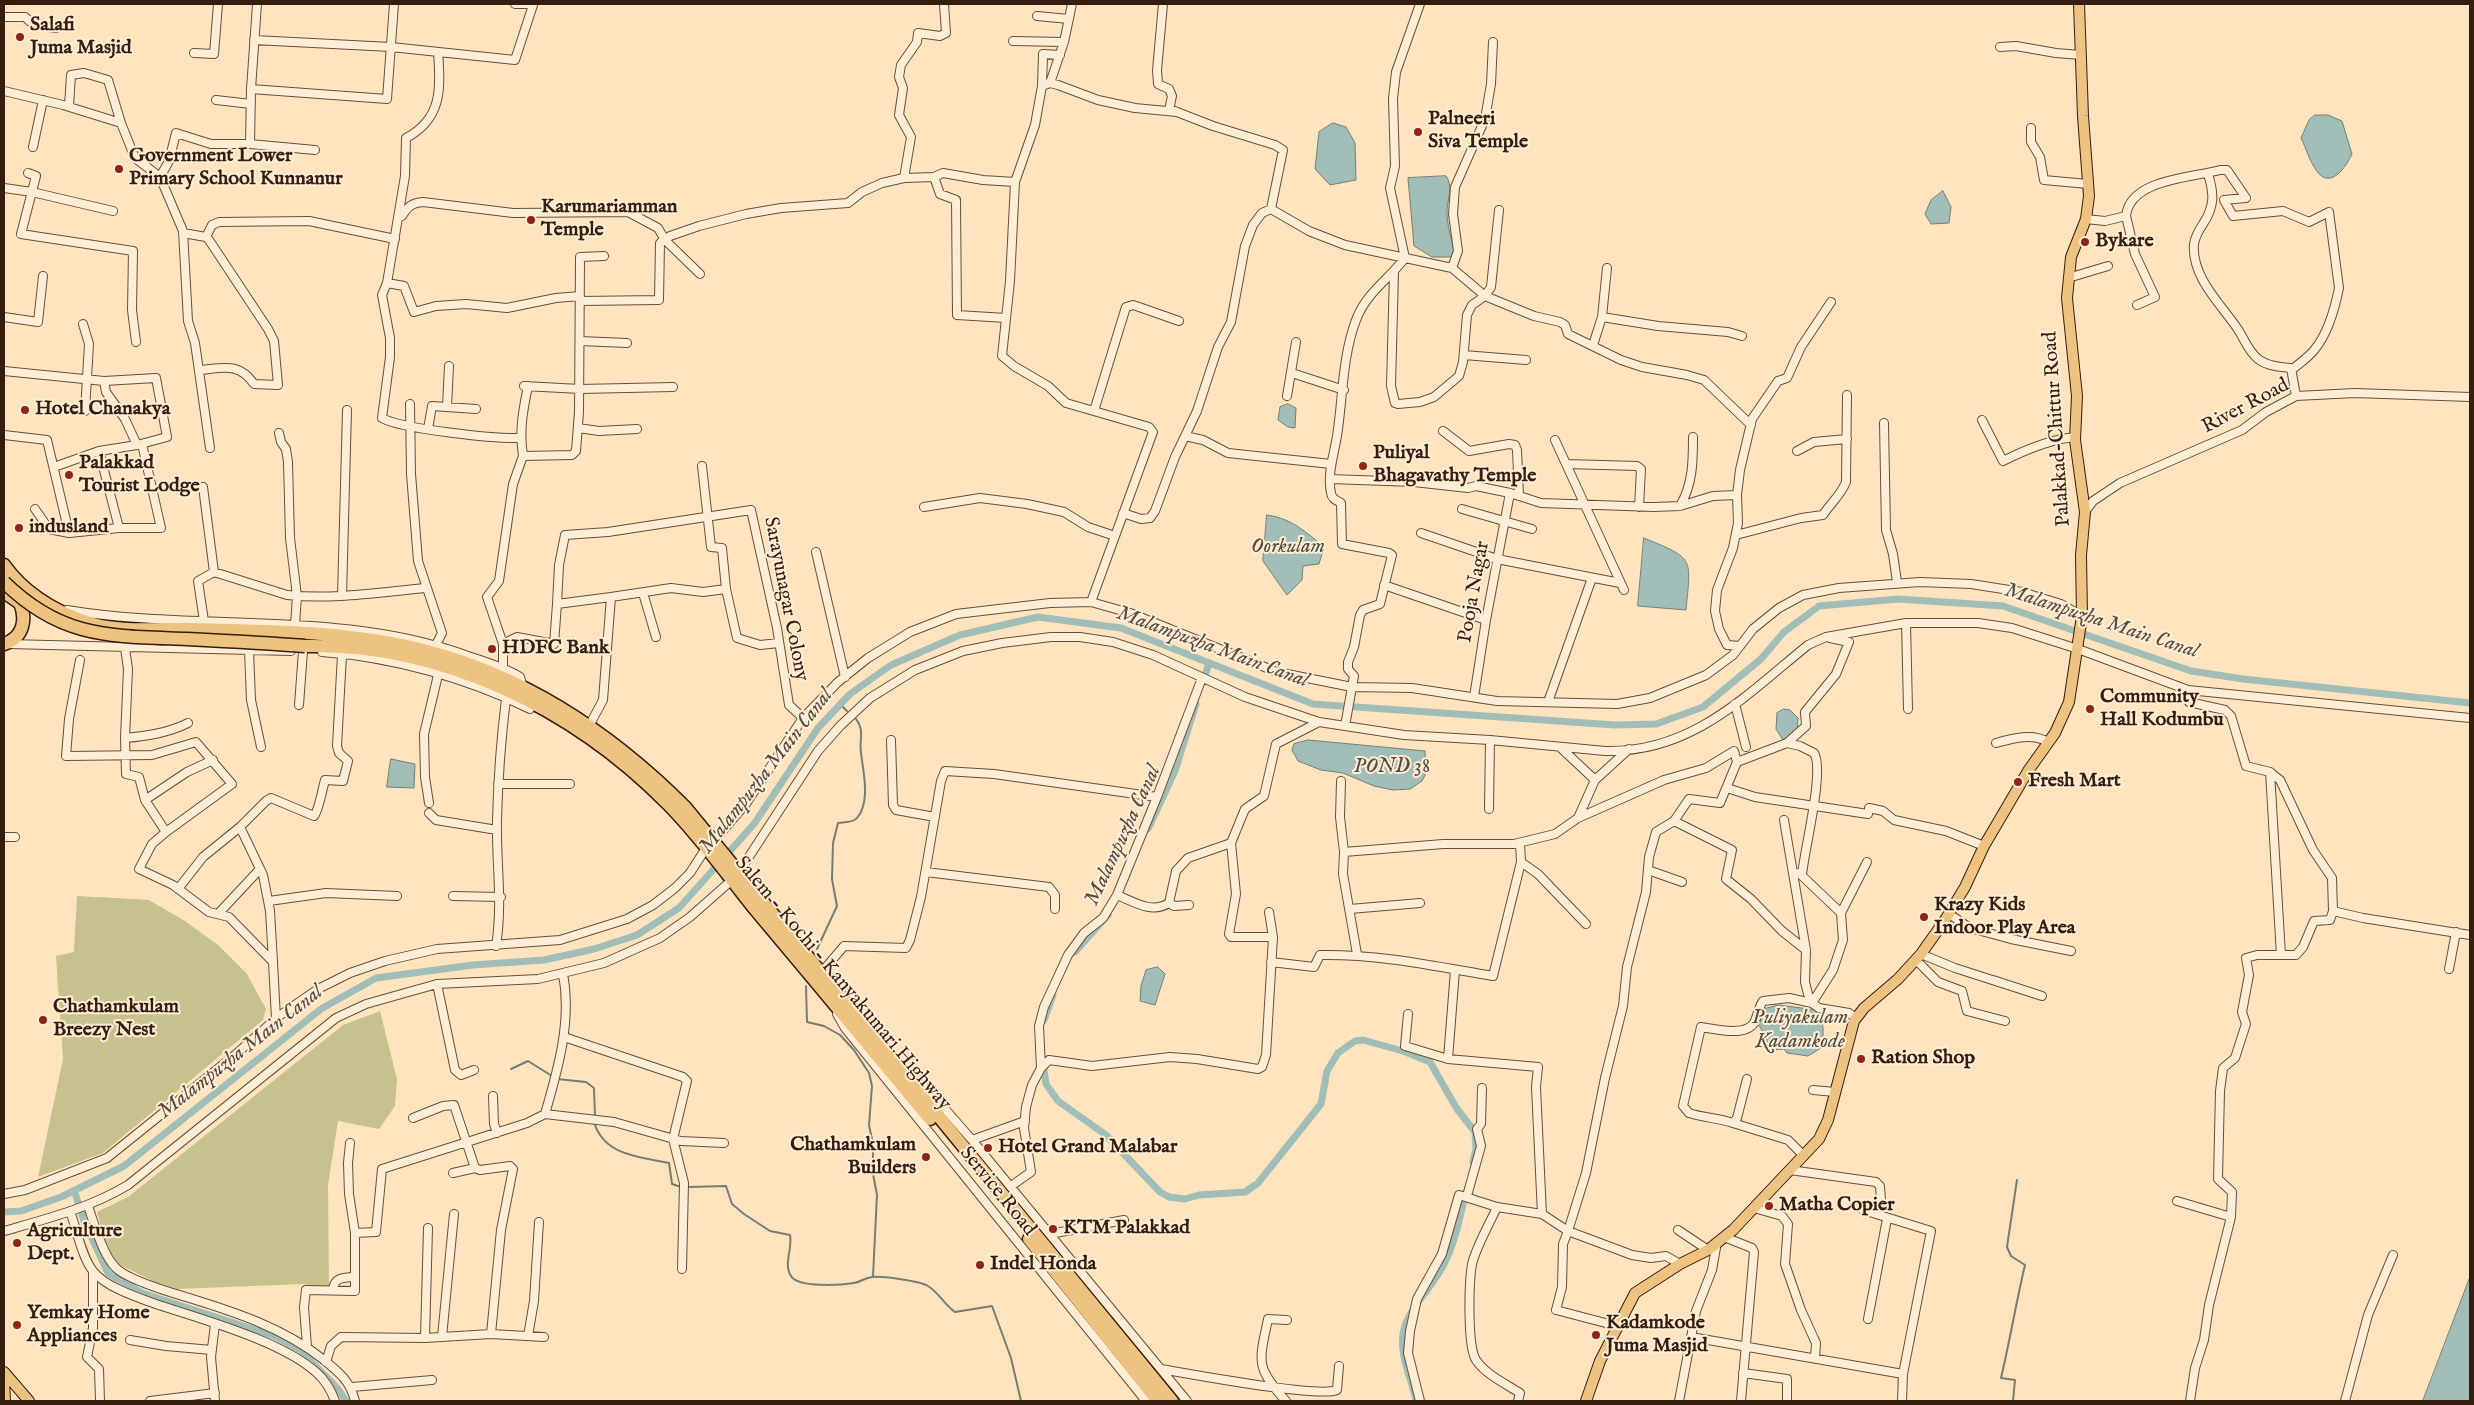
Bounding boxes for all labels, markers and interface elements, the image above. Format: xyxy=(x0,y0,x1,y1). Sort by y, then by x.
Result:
place label: Salafi Juma Masjid xyxy=(30,14,132,61)
marker: Salafi Juma Masjid xyxy=(14,31,26,43)
place label: Palneeri Siva Temple xyxy=(1428,108,1528,155)
marker: Palneeri Siva Temple xyxy=(1412,126,1424,138)
place label: Government Lower Primary School Kunnanur xyxy=(129,145,343,192)
marker: Government Lower Primary School Kunnanur xyxy=(113,163,125,175)
place label: Karumariamman Temple xyxy=(541,196,677,243)
marker: Karumariamman Temple xyxy=(525,214,537,226)
place label: Bykare xyxy=(2095,230,2154,254)
marker: Bykare xyxy=(2079,236,2091,248)
street label: Palakkad-Chittur Road xyxy=(2039,331,2077,527)
street label: River Road xyxy=(2198,374,2294,440)
place label: Hotel Chanakya xyxy=(35,398,170,422)
marker: Hotel Chanakya xyxy=(19,404,31,416)
place label: Puliyal Bhagavathy Temple xyxy=(1373,442,1537,489)
place label: Palakkad Tourist Lodge xyxy=(79,452,200,499)
marker: Puliyal Bhagavathy Temple xyxy=(1357,460,1369,472)
marker: Palakkad Tourist Lodge xyxy=(63,469,75,481)
street label: Sarayunagar Colony xyxy=(757,515,813,683)
place label: indusland xyxy=(29,516,109,540)
marker: indusland xyxy=(13,522,25,534)
water label: Oorkulam xyxy=(1251,535,1325,561)
street label: Pooja Nagar xyxy=(1454,539,1496,645)
water label: Malampuzha Main Canal xyxy=(2001,579,2201,665)
water label: Malampuzha Main Canal xyxy=(1113,602,1311,694)
place label: HDFC Bank xyxy=(502,637,610,661)
marker: HDFC Bank xyxy=(486,643,498,655)
water label: Malampuzha Main Canal xyxy=(695,684,839,860)
place label: Community Hall Kodumbu xyxy=(2100,686,2224,733)
marker: Community Hall Kodumbu xyxy=(2084,703,2096,715)
water label: POND 38 xyxy=(1354,755,1430,781)
water label: Malampuzha Canal xyxy=(1081,762,1167,910)
place label: Fresh Mart xyxy=(2028,770,2121,794)
marker: Fresh Mart xyxy=(2012,776,2024,788)
street label: Salem - Kochi - Kanyakumari Highway xyxy=(729,852,955,1116)
place label: Krazy Kids Indoor Play Area xyxy=(1934,894,2076,941)
marker: Krazy Kids Indoor Play Area xyxy=(1918,911,1930,923)
water label: Malampuzha Main Canal xyxy=(153,981,329,1125)
place label: Chathamkulam Breezy Nest xyxy=(53,996,179,1043)
water label: Puliyakulam Kadamkode xyxy=(1752,1006,1848,1056)
marker: Chathamkulam Breezy Nest xyxy=(37,1014,49,1026)
place label: Ration Shop xyxy=(1871,1047,1975,1071)
marker: Ration Shop xyxy=(1855,1053,1867,1065)
place label: Chathamkulam Builders xyxy=(790,1134,916,1181)
place label: Hotel Grand Malabar xyxy=(998,1136,1177,1160)
street label: Service Road xyxy=(954,1142,1040,1242)
marker: Hotel Grand Malabar xyxy=(982,1142,994,1154)
marker: Chathamkulam Builders xyxy=(920,1151,932,1163)
place label: Matha Copier xyxy=(1779,1194,1895,1218)
marker: Matha Copier xyxy=(1763,1200,1775,1212)
place label: KTM Palakkad xyxy=(1063,1217,1190,1241)
place label: Agriculture Dept. xyxy=(27,1220,122,1267)
marker: KTM Palakkad xyxy=(1047,1223,1059,1235)
marker: Agriculture Dept. xyxy=(11,1237,23,1249)
place label: Indel Honda xyxy=(990,1253,1096,1277)
marker: Indel Honda xyxy=(974,1259,986,1271)
place label: Yemkay Home Appliances xyxy=(27,1302,150,1349)
place label: Kadamkode Juma Masjid xyxy=(1606,1312,1708,1359)
marker: Yemkay Home Appliances xyxy=(11,1319,23,1331)
marker: Kadamkode Juma Masjid xyxy=(1590,1329,1602,1341)

